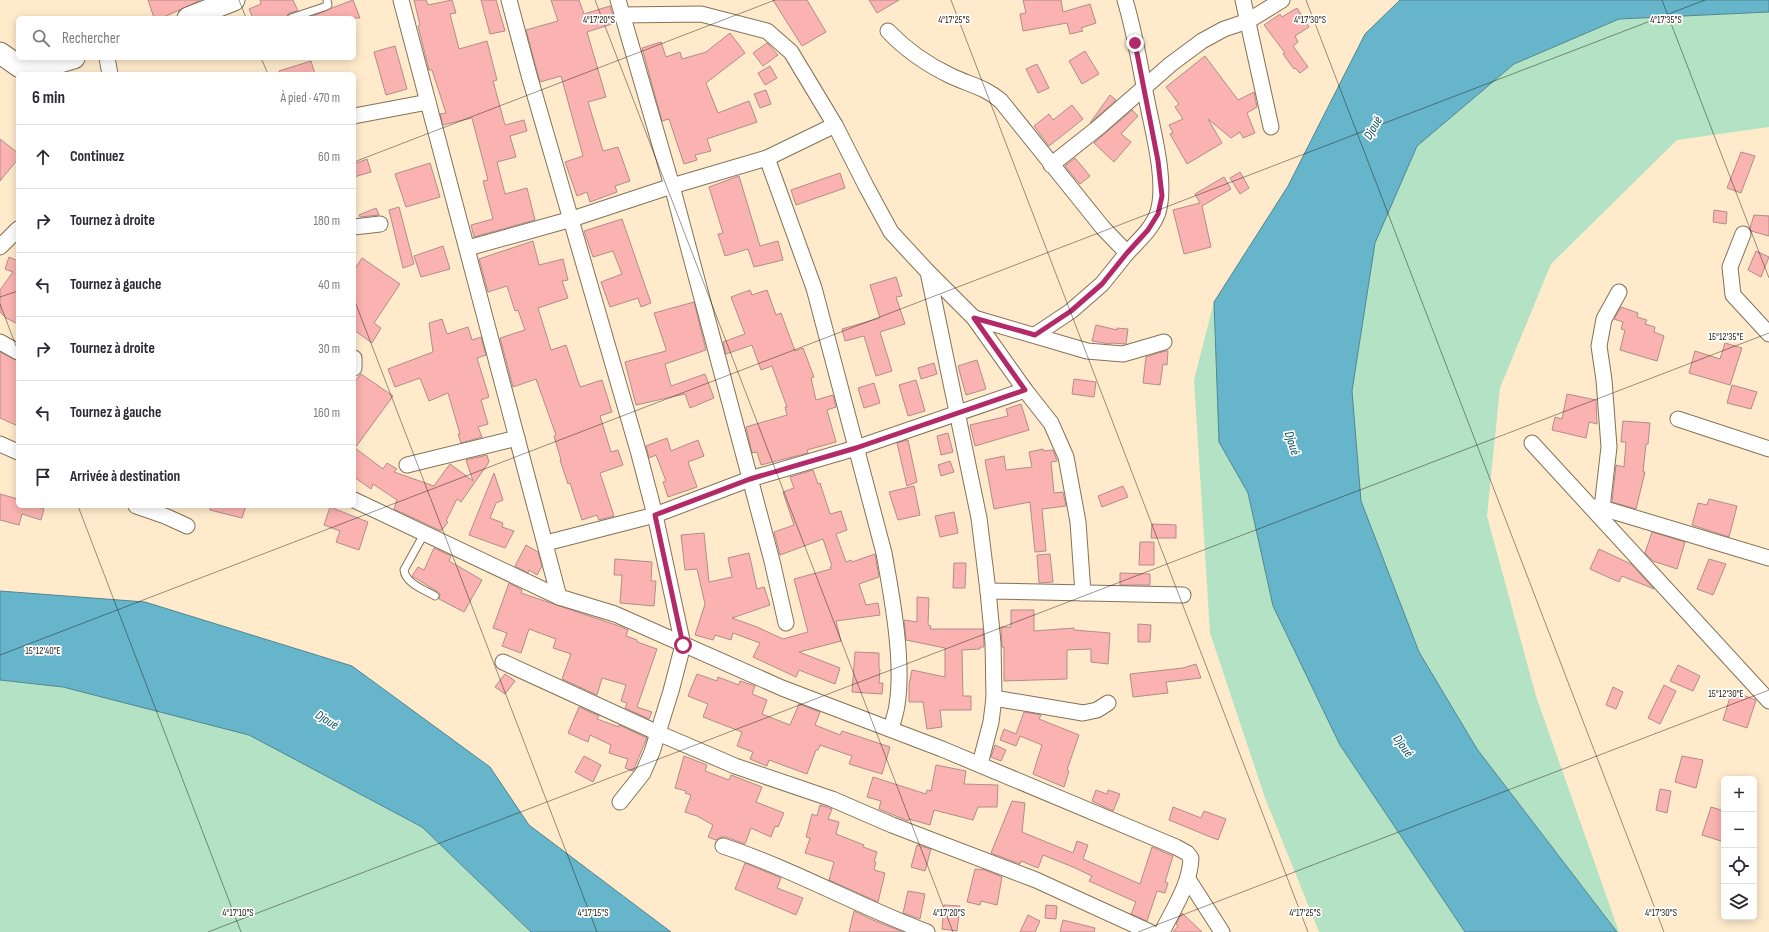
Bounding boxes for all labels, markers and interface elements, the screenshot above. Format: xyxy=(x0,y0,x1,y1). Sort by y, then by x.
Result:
text: 4°17'20"S xyxy=(583,14,615,26)
text: 4°17'25"S xyxy=(938,14,970,26)
text: 4°17'30"S xyxy=(1294,14,1326,26)
text: 4°17'35"S xyxy=(1650,14,1682,26)
search box xyxy=(16,16,356,60)
icon: search xyxy=(30,27,52,49)
text: Rechercher xyxy=(62,29,120,48)
route end xyxy=(1126,34,1144,52)
text: 6 min xyxy=(32,88,65,108)
text: À pied · 470 m xyxy=(280,90,340,106)
water label: Djoué xyxy=(1360,114,1386,142)
icon: ahead xyxy=(32,146,54,168)
text: Continuez xyxy=(70,147,124,166)
text: 60 m xyxy=(318,149,340,165)
icon: right xyxy=(32,210,54,232)
text: Tournez à droite xyxy=(70,211,155,230)
text: 180 m xyxy=(314,213,340,229)
icon: left xyxy=(32,274,54,296)
text: Tournez à gauche xyxy=(70,275,161,294)
text: 40 m xyxy=(318,277,340,293)
text: 15°12'35"E xyxy=(1708,331,1744,343)
icon: right xyxy=(32,338,54,360)
text: Tournez à droite xyxy=(70,339,155,358)
text: 30 m xyxy=(318,341,340,357)
icon: left xyxy=(32,402,54,424)
text: Tournez à gauche xyxy=(70,403,161,422)
text: 160 m xyxy=(314,405,340,421)
water label: Djoué xyxy=(1281,429,1303,457)
icon: arrive xyxy=(32,466,54,488)
text: Arrivée à destination xyxy=(70,467,180,486)
route start xyxy=(674,636,692,654)
text: 15°12'40"E xyxy=(25,645,61,657)
text: 15°12'30"E xyxy=(1708,688,1744,700)
water label: Djoué xyxy=(312,707,342,733)
water label: Djoué xyxy=(1389,732,1417,760)
map controls xyxy=(1721,776,1757,920)
button: + xyxy=(1721,776,1757,812)
button: − xyxy=(1721,812,1757,848)
button: locate xyxy=(1721,848,1757,884)
button: layers xyxy=(1721,884,1757,920)
text: 4°17'10"S xyxy=(222,907,254,919)
text: 4°17'15"S xyxy=(578,907,608,919)
text: 4°17'20"S xyxy=(933,907,965,919)
text: 4°17'25"S xyxy=(1289,907,1321,919)
text: 4°17'30"S xyxy=(1645,907,1677,919)

